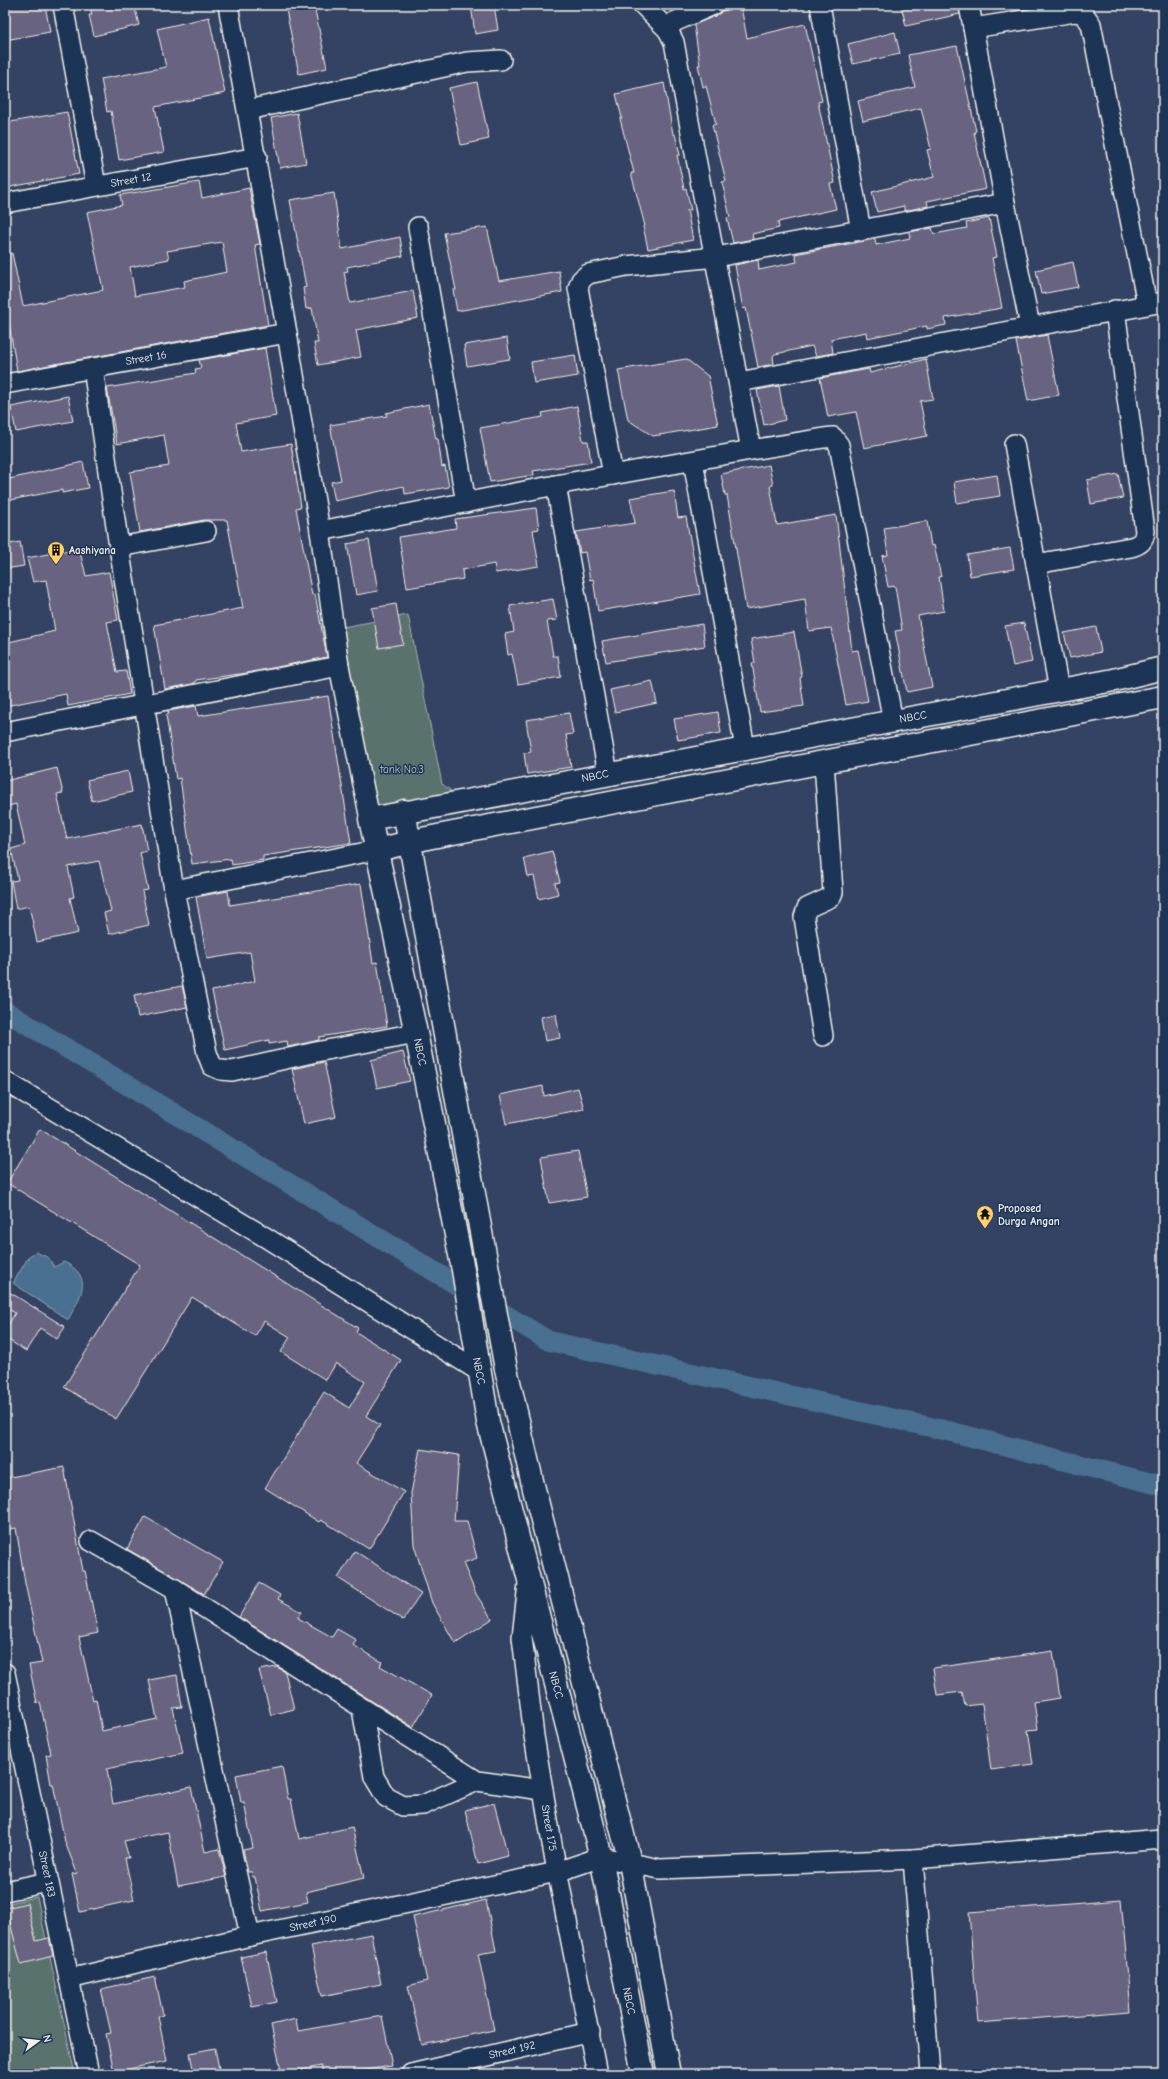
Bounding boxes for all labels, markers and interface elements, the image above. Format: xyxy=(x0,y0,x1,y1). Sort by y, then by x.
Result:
street label: Street 12 xyxy=(110,170,153,190)
street label: Street 16 xyxy=(124,348,168,368)
building icon: Aashiyana xyxy=(46,540,66,565)
place label: Aashiyana xyxy=(69,544,116,557)
street label: NBCC xyxy=(898,708,928,726)
park label: tank No.3 xyxy=(379,763,424,776)
street label: NBCC xyxy=(580,767,610,785)
street label: NBCC xyxy=(411,1037,429,1067)
place label: Proposed Durga Angan xyxy=(998,1202,1060,1228)
temple icon: Proposed Durga Angan xyxy=(975,1204,995,1229)
street label: NBCC xyxy=(470,1356,488,1386)
street label: NBCC xyxy=(546,1670,566,1700)
street label: Street 175 xyxy=(539,1804,559,1852)
street label: Street 183 xyxy=(36,1850,58,1898)
street label: Street 190 xyxy=(288,1912,338,1934)
street label: NBCC xyxy=(620,1986,638,2016)
north arrow xyxy=(18,2021,58,2061)
text: N xyxy=(40,2033,54,2044)
street label: Street 192 xyxy=(488,2038,537,2062)

